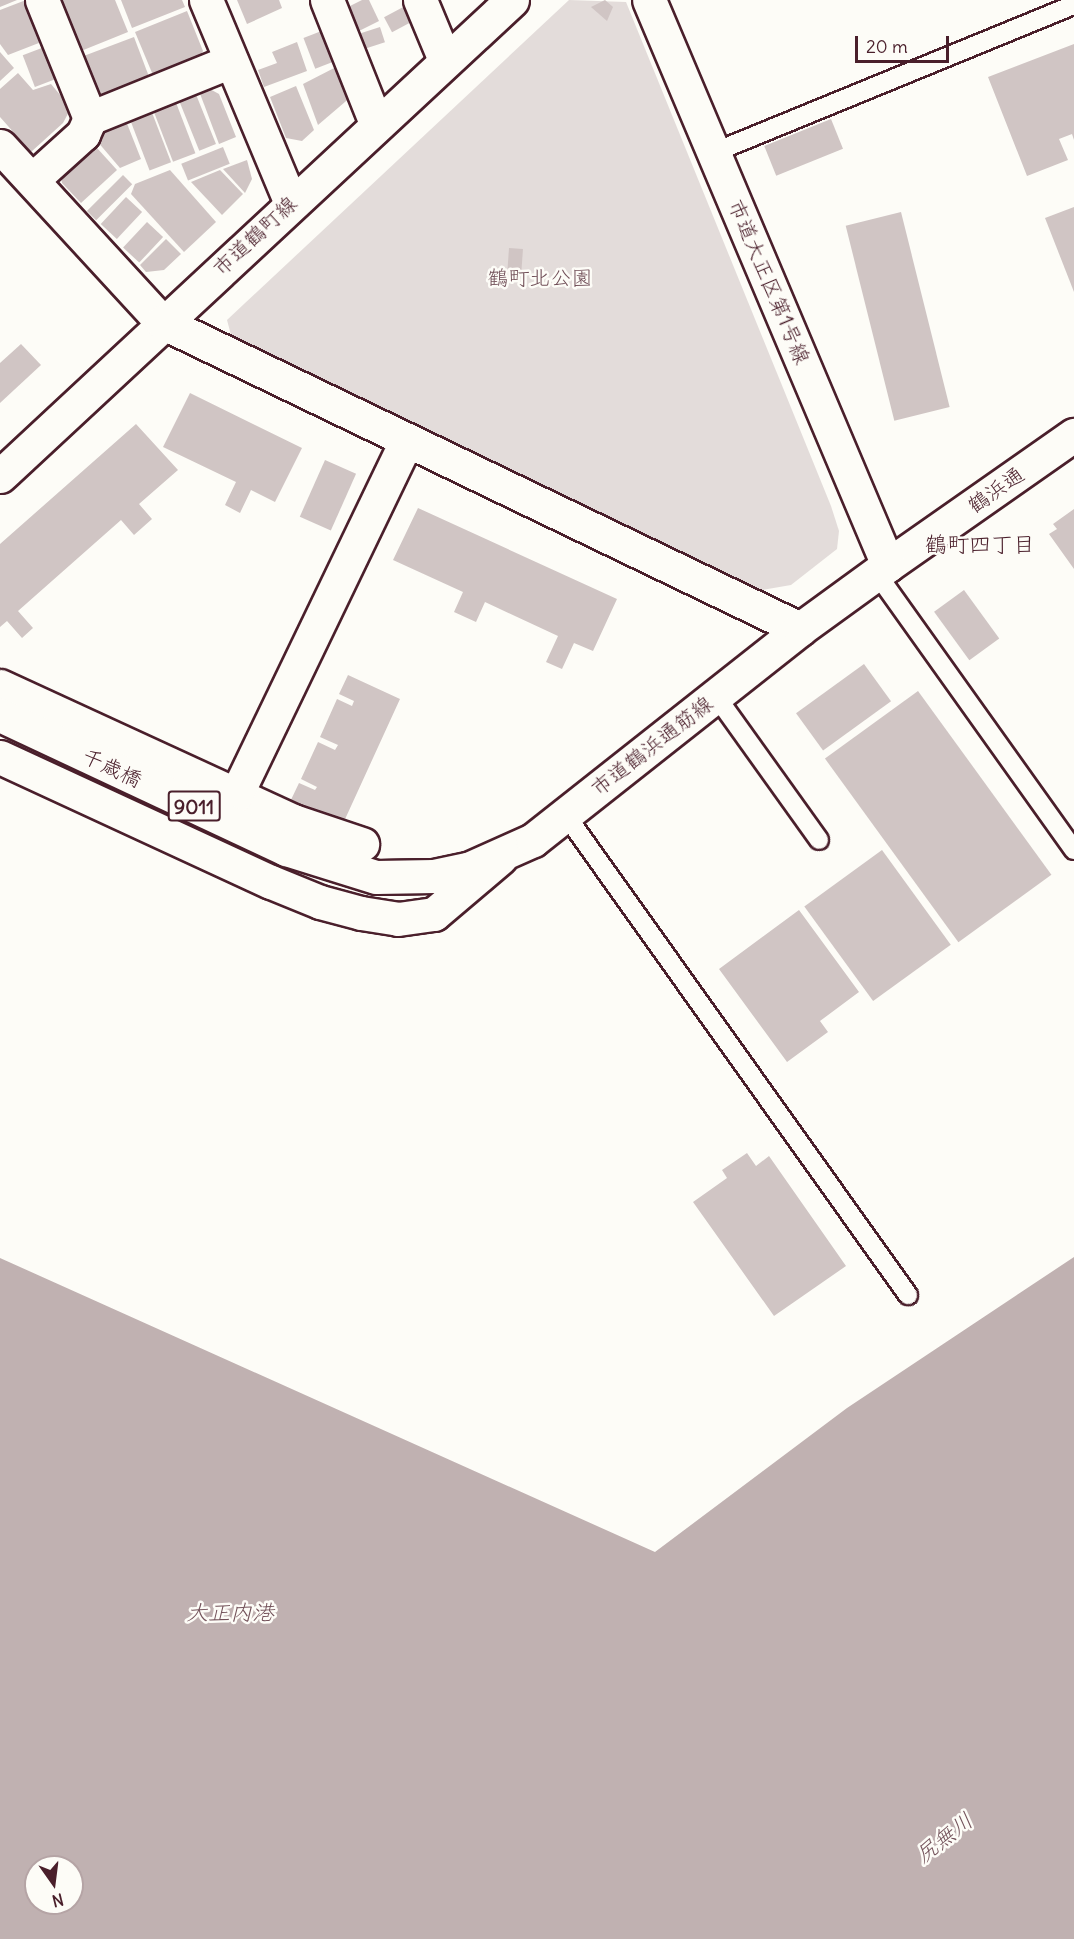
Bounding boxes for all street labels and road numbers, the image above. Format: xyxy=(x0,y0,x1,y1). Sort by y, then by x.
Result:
street label: 市道鶴町線 xyxy=(208,191,302,281)
street label: 市道大正区第1号線 xyxy=(723,196,815,368)
street label: 鶴浜通 xyxy=(963,462,1029,518)
street label: 市道鶴浜通筋線 xyxy=(586,691,718,801)
street label: 千歳橋 xyxy=(78,743,146,793)
road number: 9011 xyxy=(167,789,221,823)

